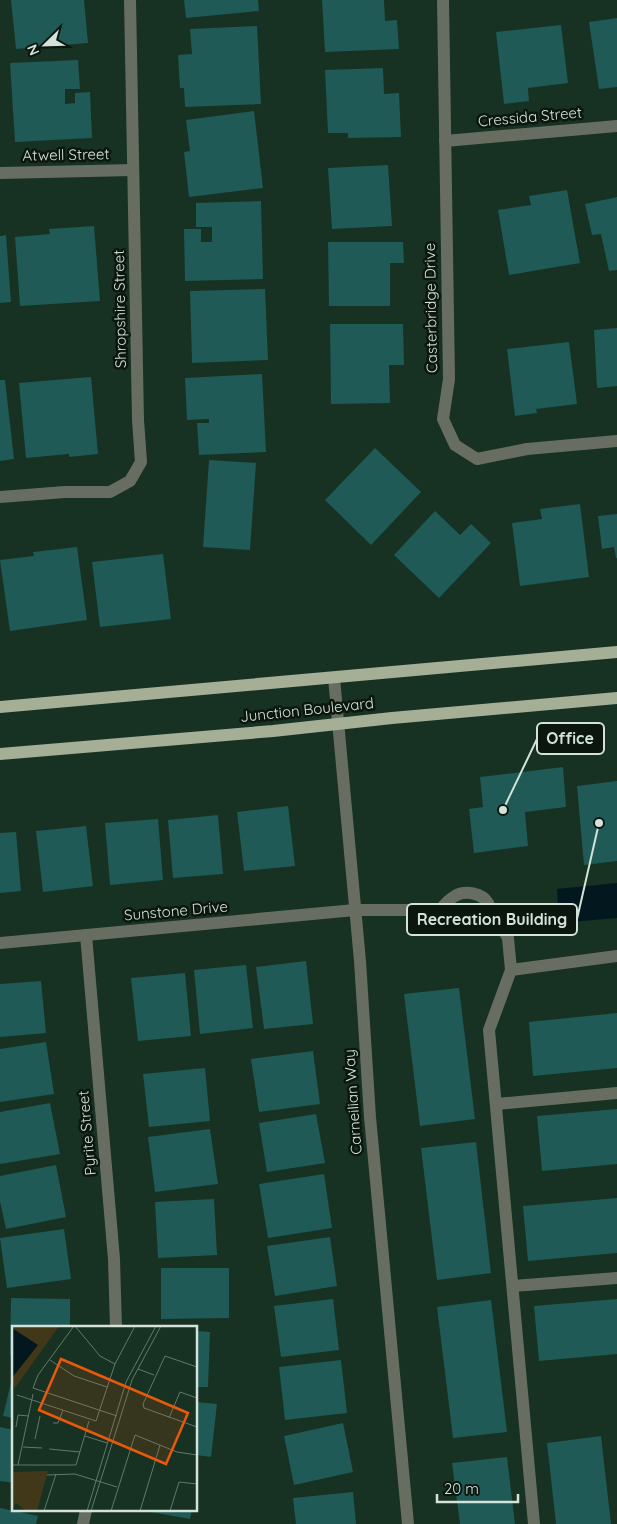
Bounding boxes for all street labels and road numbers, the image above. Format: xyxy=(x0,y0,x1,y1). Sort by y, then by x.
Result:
street label: Cressida Street xyxy=(477,102,583,131)
street label: Atwell Street xyxy=(22,144,110,165)
street label: Casterbridge Drive xyxy=(420,243,441,373)
street label: Shropshire Street xyxy=(109,250,130,368)
street label: Junction Boulevard xyxy=(239,693,375,726)
street label: Sunstone Drive xyxy=(123,897,229,925)
street label: Carneilian Way xyxy=(339,1049,366,1155)
street label: Pyrite Street xyxy=(73,1090,100,1176)

